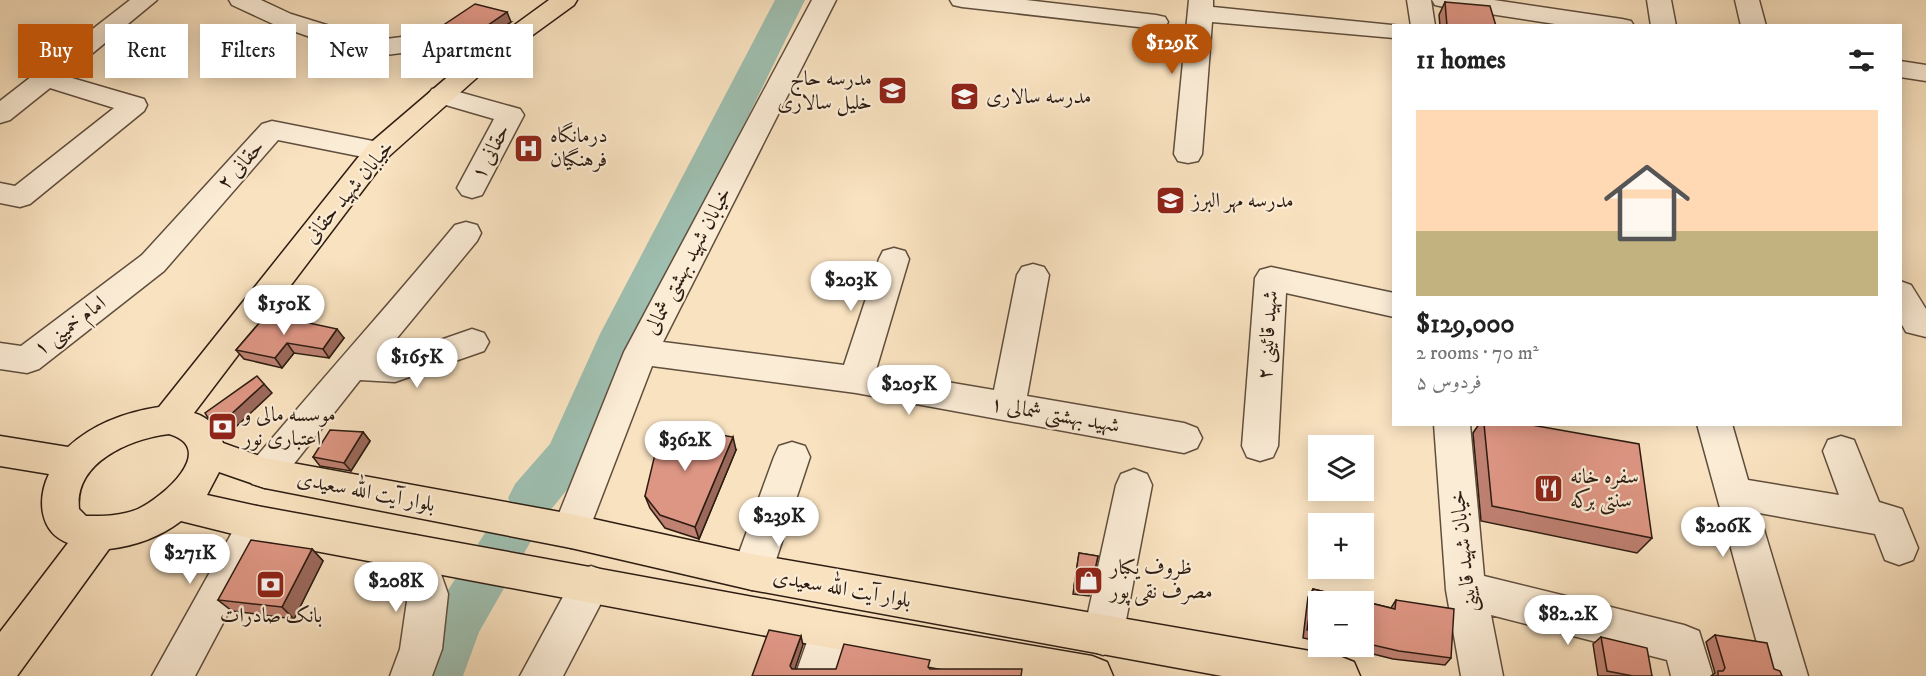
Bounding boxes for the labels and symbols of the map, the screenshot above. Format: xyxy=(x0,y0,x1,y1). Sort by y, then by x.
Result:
pin: $129K xyxy=(1130,24,1214,75)
place label: مدرسه حاج خلیل سالاری xyxy=(777,66,872,117)
school or university icon: مدرسه حاج خلیل سالاری xyxy=(877,75,909,107)
school or university icon: مدرسه سالاری xyxy=(949,81,981,113)
place label: مدرسه سالاری xyxy=(986,84,1091,110)
street label: حقانی ۱ xyxy=(466,120,516,184)
place label: درمانگاه فرهنگیان xyxy=(550,122,608,173)
hospital icon: درمانگاه فرهنگیان xyxy=(513,132,545,164)
street label: حقانی ۲ xyxy=(212,134,270,196)
street label: خیابان شهید حقانی xyxy=(298,135,400,249)
street label: خیابان شهید بهشتی شمالی xyxy=(638,183,739,339)
school or university icon: مدرسه مهر البرز xyxy=(1155,185,1187,217)
place label: مدرسه مهر البرز xyxy=(1190,188,1294,214)
pin: $203K xyxy=(809,261,893,312)
pin: $150K xyxy=(242,285,326,336)
street label: شهید قائینی ۲ xyxy=(1252,289,1285,381)
street label: امام خمینی ۱ xyxy=(29,290,114,365)
pin: $165K xyxy=(375,338,459,389)
pin: $205K xyxy=(867,365,951,416)
street label: شهید بهشتی شمالی ۱ xyxy=(988,391,1122,440)
place label: موسسه مالی و اعتباری نور xyxy=(241,402,336,452)
bank icon: موسسه مالی و اعتباری نور xyxy=(206,411,238,443)
pin: $362K xyxy=(643,421,727,472)
street label: بلوار آیت الله سعیدی xyxy=(295,461,438,518)
place label: سفره خانه سنتی برکه xyxy=(1570,464,1639,515)
restaurant icon: سفره خانه سنتی برکه xyxy=(1533,473,1565,505)
street label: خیابان شهید قایینی xyxy=(1445,488,1484,614)
pin: $239K xyxy=(737,497,821,548)
pin: $206K xyxy=(1681,507,1765,558)
pin: $271K xyxy=(148,534,232,585)
place label: ظروف یکبار مصرف نقی پور xyxy=(1108,555,1213,606)
street label: بلوار آیت الله سعیدی xyxy=(771,559,914,614)
pin: $208K xyxy=(354,562,438,613)
shop icon: ظروف یکبار مصرف نقی پور xyxy=(1073,564,1105,596)
bank icon: بانک صادرات xyxy=(255,569,287,601)
pin: $82.2K xyxy=(1519,595,1617,646)
place label: بانک صادرات xyxy=(220,603,322,629)

